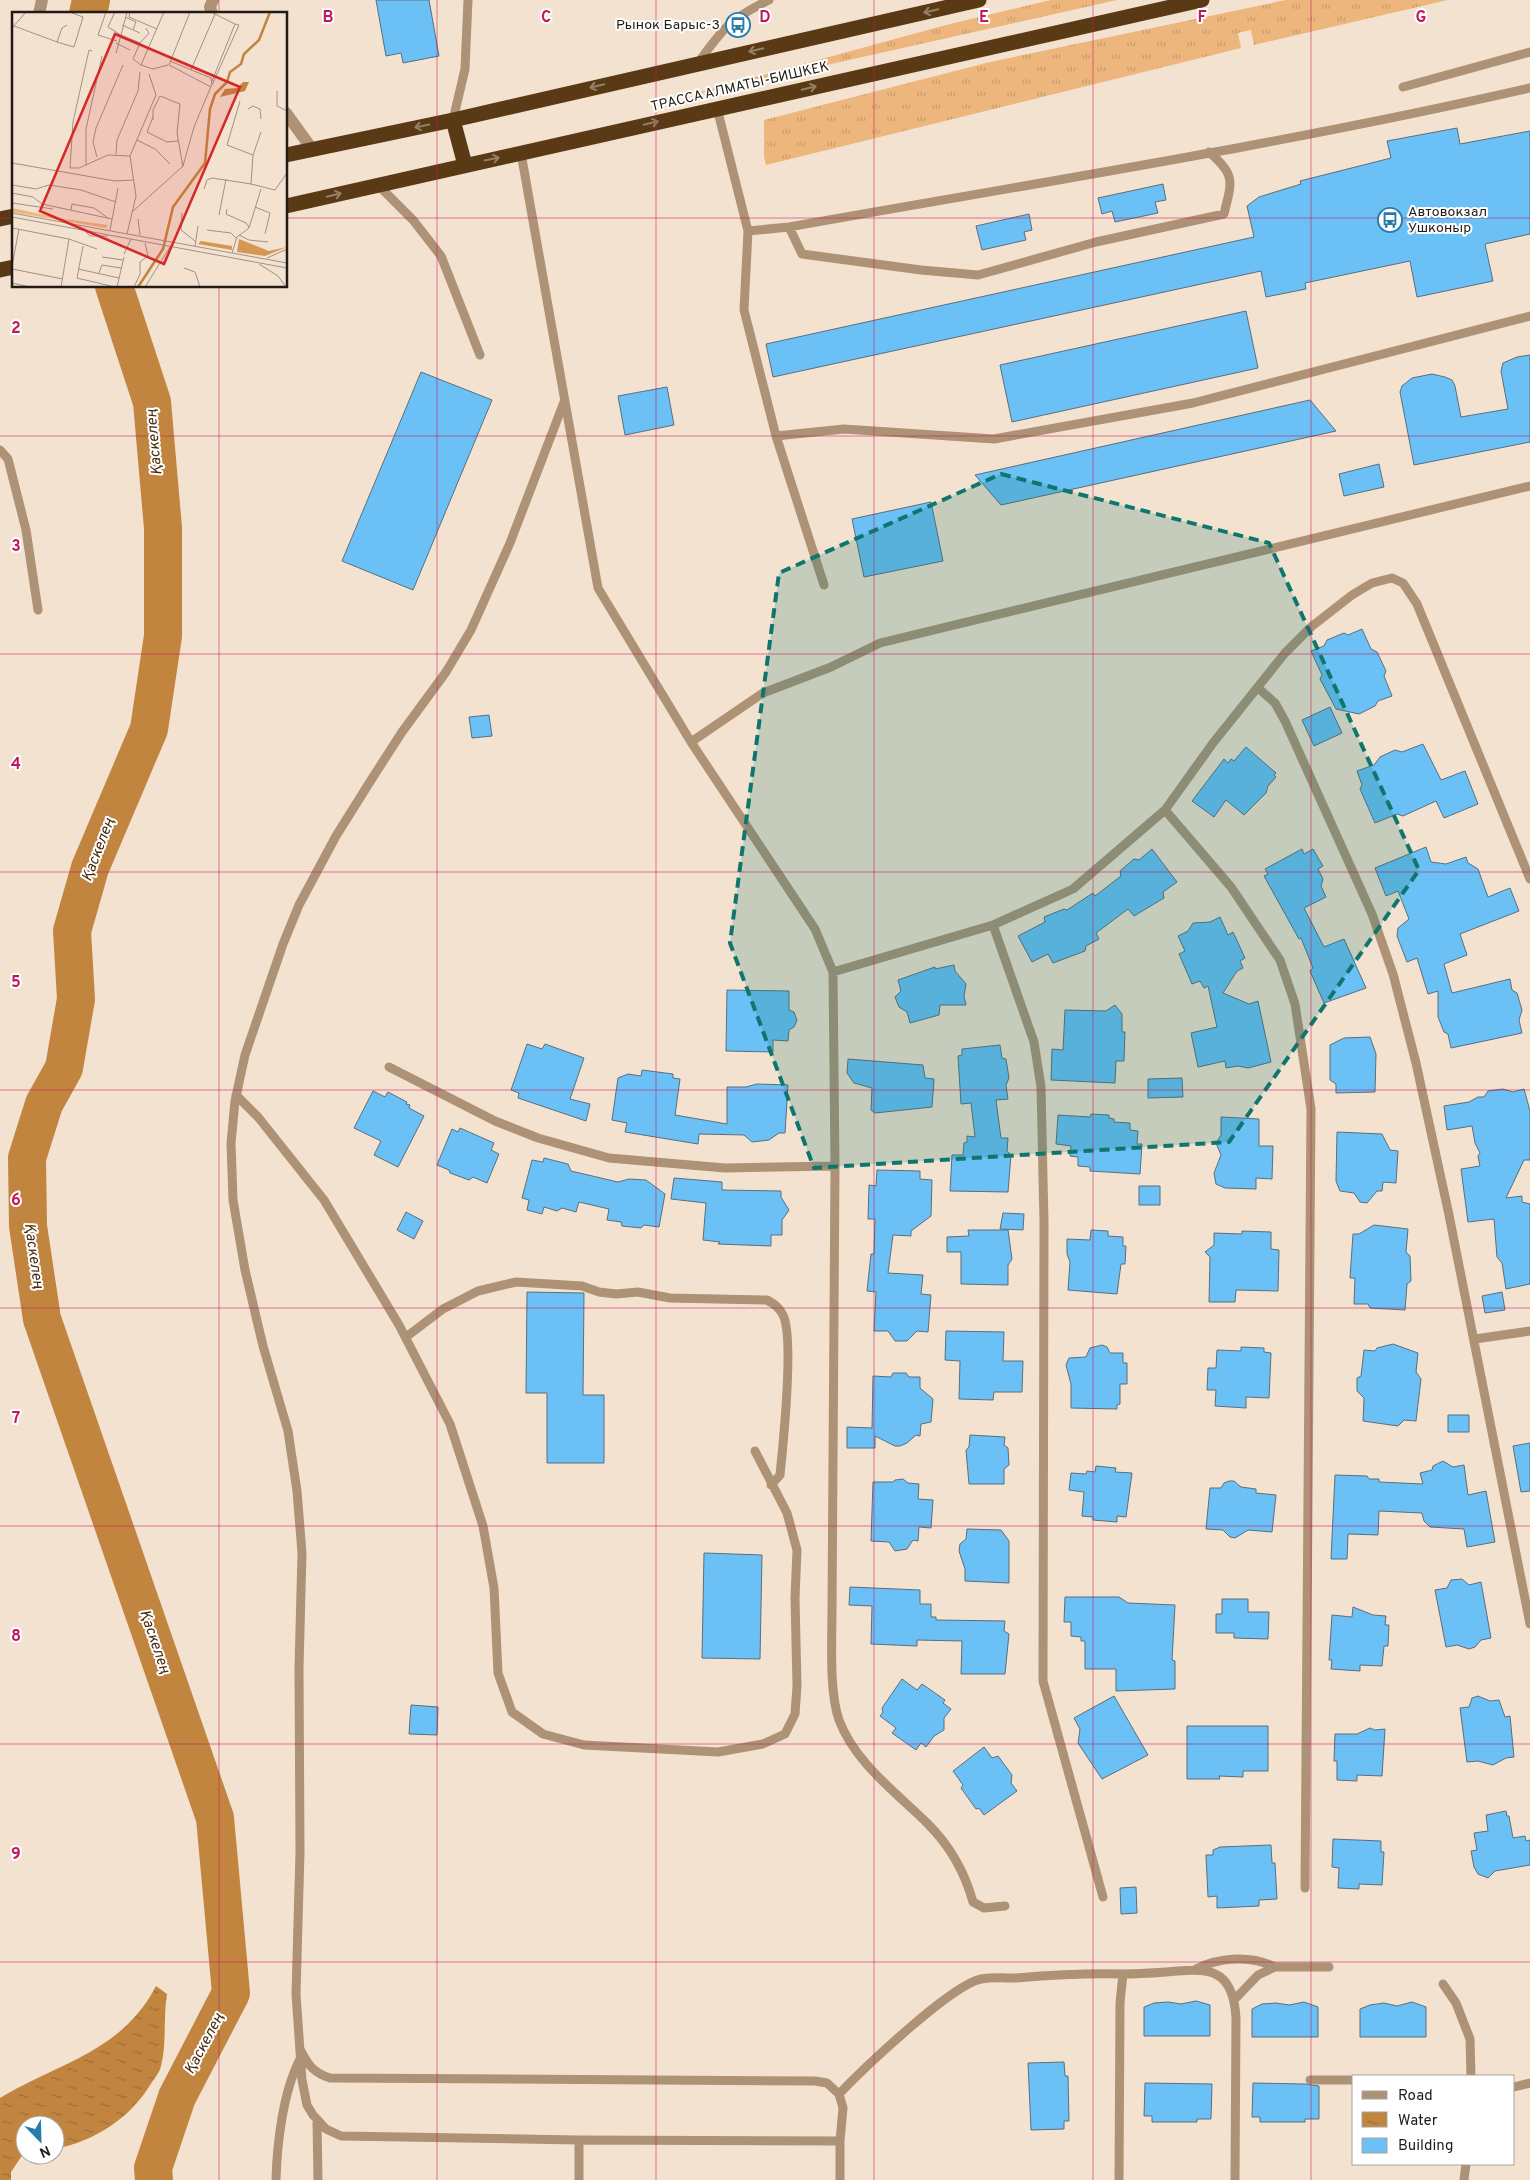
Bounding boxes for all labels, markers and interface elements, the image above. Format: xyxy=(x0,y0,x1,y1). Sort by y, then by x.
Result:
one-way arrow xyxy=(924,7,940,16)
text: B xyxy=(322,8,334,28)
text: C xyxy=(541,8,551,28)
text: D xyxy=(759,8,771,28)
text: E xyxy=(979,8,989,28)
text: F xyxy=(1197,8,1207,28)
text: G xyxy=(1416,8,1426,28)
inset map xyxy=(12,12,288,288)
bus stop icon: Рынок Барыс-3 xyxy=(725,12,751,38)
place label: Рынок Барыс-3 xyxy=(616,17,720,34)
one-way arrow xyxy=(748,46,764,55)
street label: ТРАССА АЛМАТЫ-БИШКЕК xyxy=(649,58,831,116)
one-way arrow xyxy=(590,82,606,91)
one-way arrow xyxy=(801,83,817,92)
one-way arrow xyxy=(642,118,658,127)
one-way arrow xyxy=(414,122,430,131)
one-way arrow xyxy=(484,154,500,163)
one-way arrow xyxy=(325,190,341,199)
place label: Автовокзал Ушконыр xyxy=(1408,204,1487,237)
bus stop icon: Автовокзал Ушконыр xyxy=(1377,207,1403,233)
text: 2 xyxy=(11,319,21,339)
water label: Қаскелең xyxy=(143,408,167,476)
text: 3 xyxy=(11,537,21,557)
text: 4 xyxy=(11,755,21,775)
water label: Қаскелең xyxy=(78,816,120,884)
text: 5 xyxy=(11,973,21,993)
text: 6 xyxy=(11,1191,21,1211)
water label: Қаскелең xyxy=(19,1222,47,1290)
text: 7 xyxy=(12,1409,20,1429)
water label: Қаскелең xyxy=(134,1608,174,1676)
text: 8 xyxy=(11,1627,21,1647)
text: 9 xyxy=(11,1845,21,1865)
water label: Қаскелең xyxy=(181,2010,229,2078)
legend xyxy=(1352,2075,1515,2165)
text: Road xyxy=(1398,2087,1433,2106)
text: Water xyxy=(1398,2112,1438,2131)
north arrow xyxy=(15,2115,65,2165)
text: Building xyxy=(1398,2137,1453,2156)
text: N xyxy=(37,2141,52,2160)

